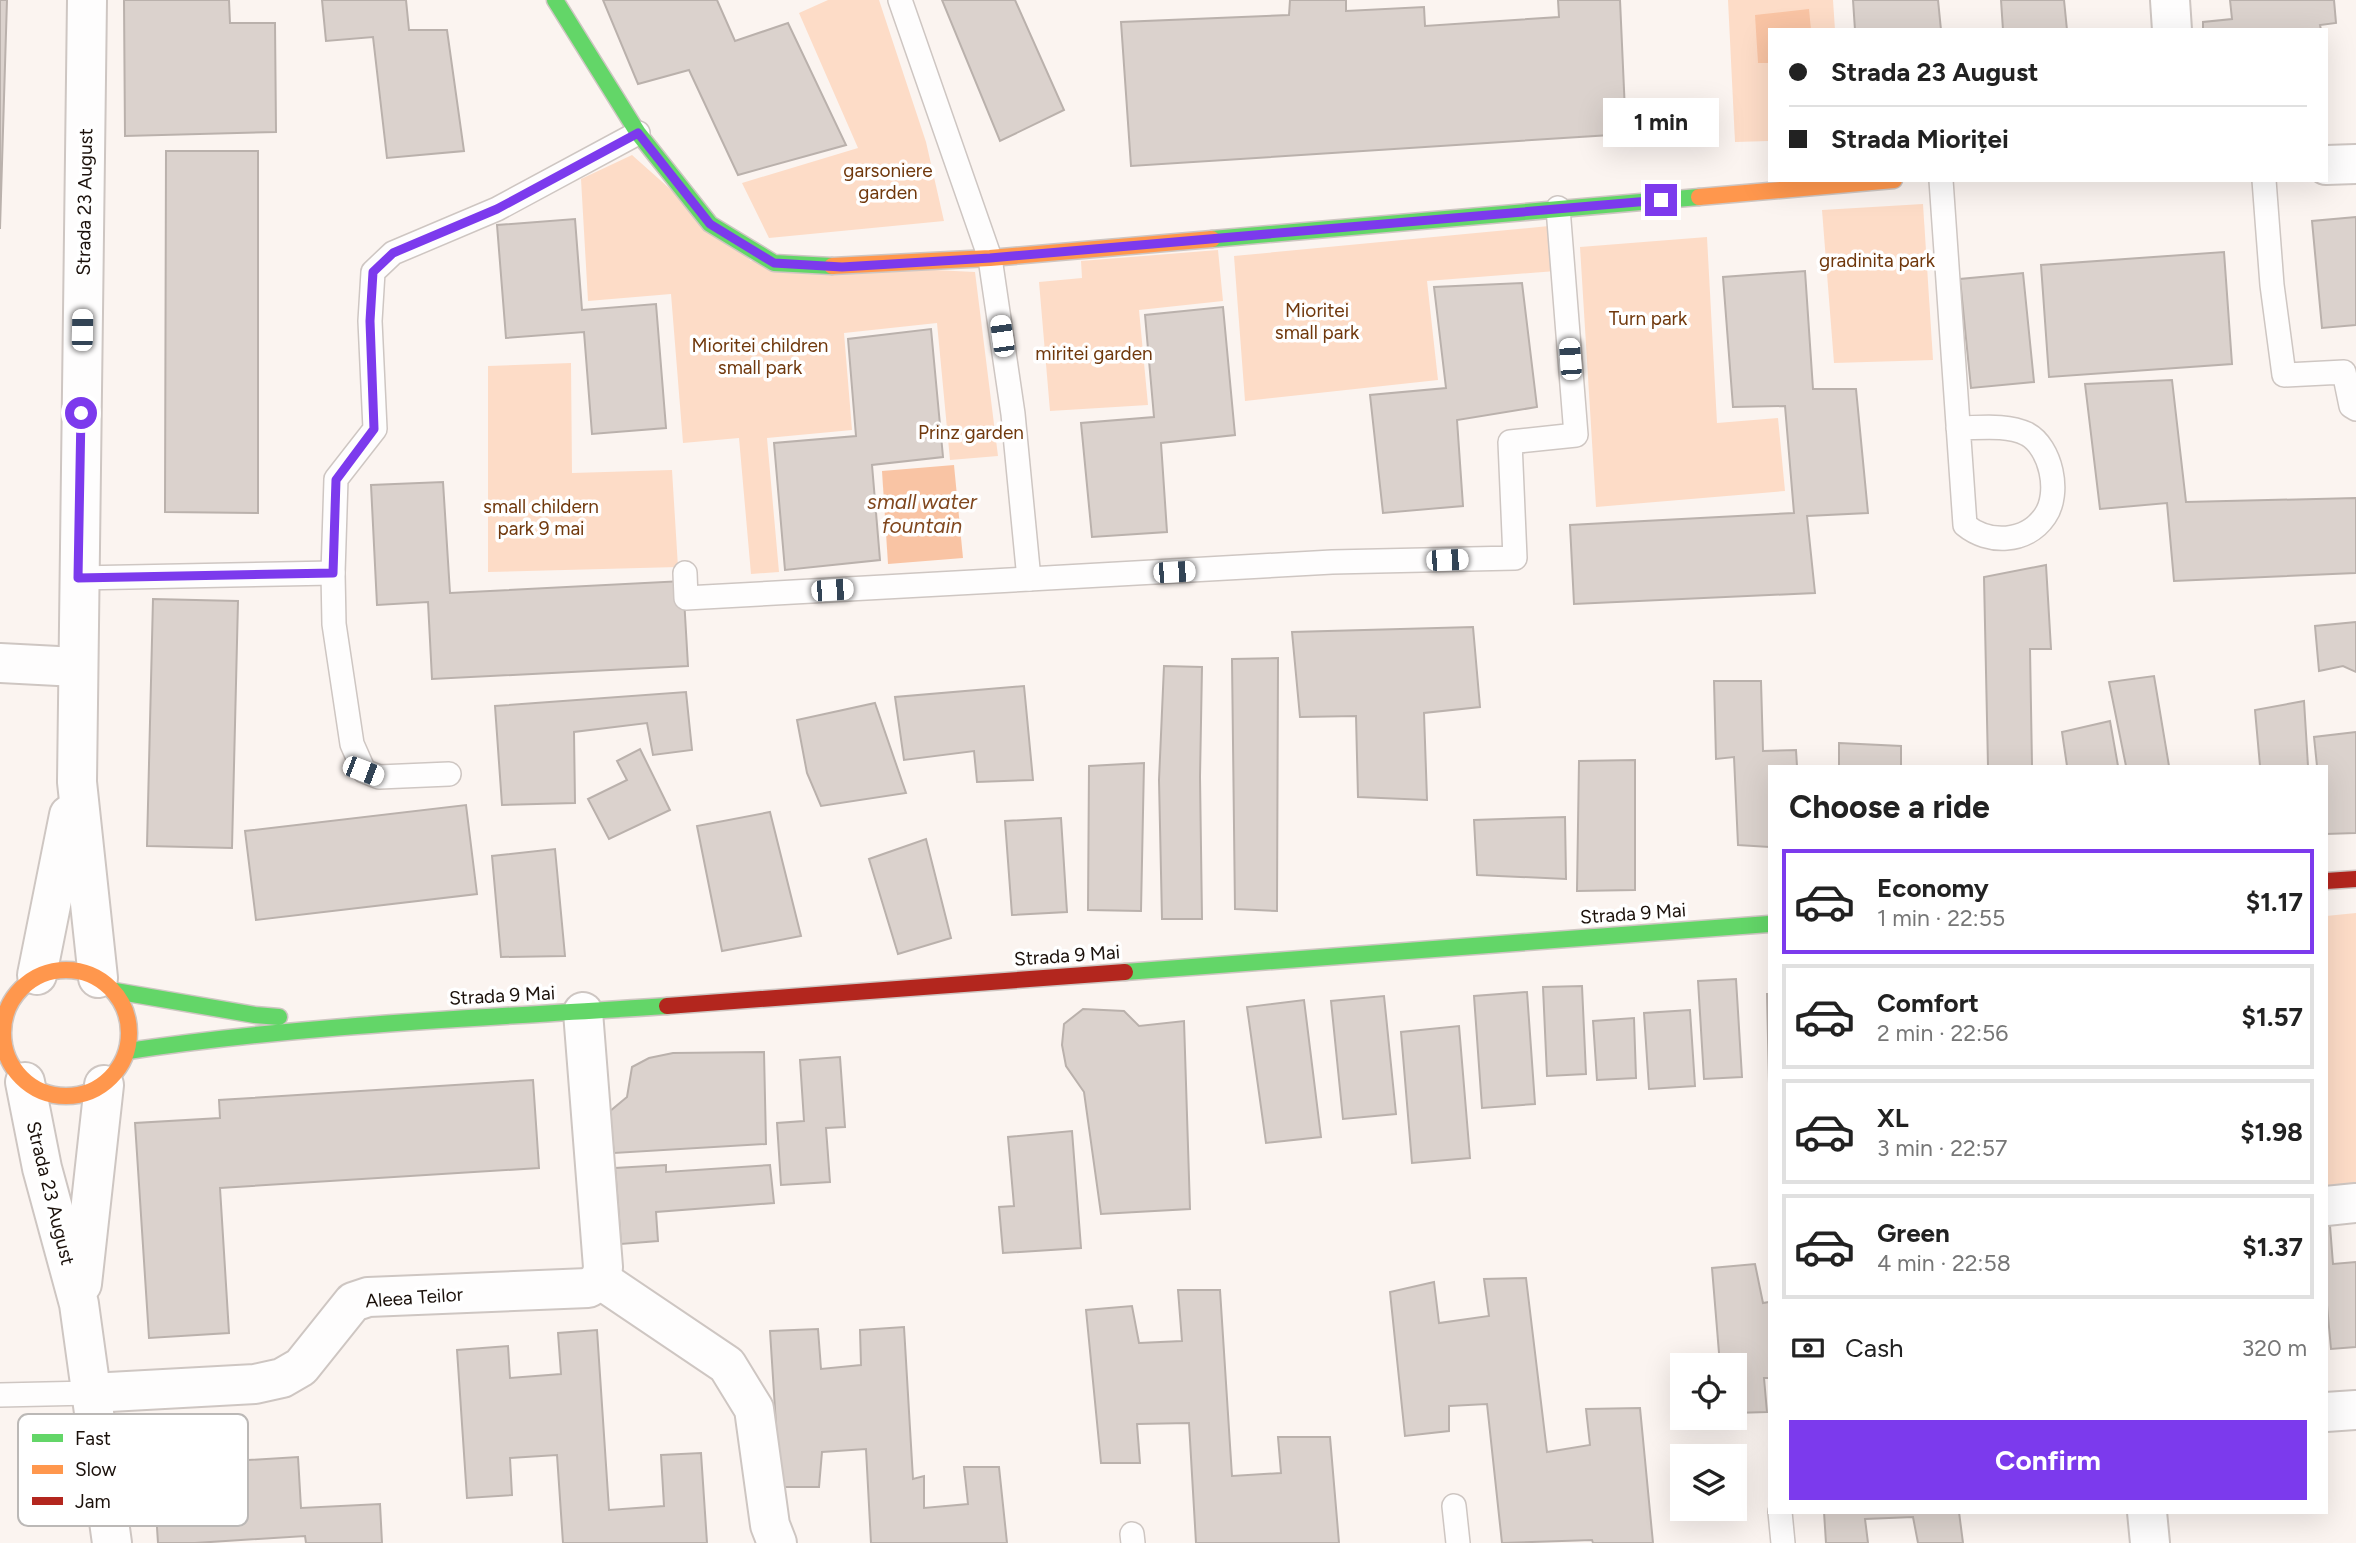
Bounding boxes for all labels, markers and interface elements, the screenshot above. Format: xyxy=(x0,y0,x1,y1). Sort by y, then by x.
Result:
text: Strada 23 August xyxy=(1831,56,2038,88)
callout: 1 min xyxy=(1603,99,1719,148)
text: 1 min xyxy=(1634,108,1688,136)
text: Strada Mioriței xyxy=(1831,123,2009,155)
street label: Strada 23 August xyxy=(72,128,97,276)
park label: garsoniere garden xyxy=(843,159,933,204)
route end xyxy=(1645,184,1677,216)
park label: gradinita park xyxy=(1819,249,1936,272)
park label: Mioritei small park xyxy=(1275,299,1360,344)
park label: Turn park xyxy=(1609,307,1688,330)
car xyxy=(72,309,93,351)
car xyxy=(989,314,1016,358)
park label: Mioritei children small park xyxy=(692,334,828,379)
car xyxy=(1559,337,1582,381)
park label: miritei garden xyxy=(1035,342,1153,365)
route start xyxy=(65,397,97,429)
park label: Prinz garden xyxy=(918,421,1024,444)
water label: small water fountain xyxy=(867,489,978,538)
park label: small childern park 9 mai xyxy=(483,495,599,540)
car xyxy=(1426,549,1469,571)
car xyxy=(1153,560,1196,584)
car xyxy=(811,578,854,602)
car xyxy=(340,754,387,788)
text: Choose a ride xyxy=(1789,788,1990,826)
icon: car xyxy=(1793,870,1856,933)
text: Economy xyxy=(1877,872,1989,904)
text: $1.17 xyxy=(2246,886,2303,918)
street label: Strada 9 Mai xyxy=(1579,898,1687,929)
text: 1 min · 22:55 xyxy=(1877,904,2005,932)
street label: Strada 9 Mai xyxy=(1013,940,1121,971)
street label: Strada 9 Mai xyxy=(448,981,556,1010)
icon: car xyxy=(1793,985,1856,1048)
text: Comfort xyxy=(1877,987,1979,1019)
text: $1.57 xyxy=(2242,1001,2303,1033)
text: 2 min · 22:56 xyxy=(1877,1019,2008,1047)
icon: car xyxy=(1793,1100,1856,1163)
text: XL xyxy=(1877,1102,1909,1134)
text: $1.98 xyxy=(2240,1116,2303,1148)
street label: Strada 23 August xyxy=(22,1119,80,1267)
text: 3 min · 22:57 xyxy=(1877,1134,2007,1162)
icon: car xyxy=(1793,1215,1856,1278)
text: Green xyxy=(1877,1217,1950,1249)
text: $1.37 xyxy=(2242,1231,2303,1263)
text: 4 min · 22:58 xyxy=(1877,1249,2011,1277)
street label: Aleea Teilor xyxy=(364,1283,464,1312)
icon: cash xyxy=(1789,1329,1827,1367)
text: Cash xyxy=(1845,1332,1904,1364)
text: 320 m xyxy=(2242,1334,2307,1362)
map controls xyxy=(1670,1353,1747,1521)
button: locate xyxy=(1670,1353,1747,1430)
legend xyxy=(18,1414,248,1526)
button: Confirm xyxy=(1789,1420,2307,1500)
text: Fast xyxy=(75,1427,111,1450)
button: layers xyxy=(1670,1444,1747,1521)
text: Slow xyxy=(75,1458,117,1481)
text: Jam xyxy=(75,1490,111,1513)

